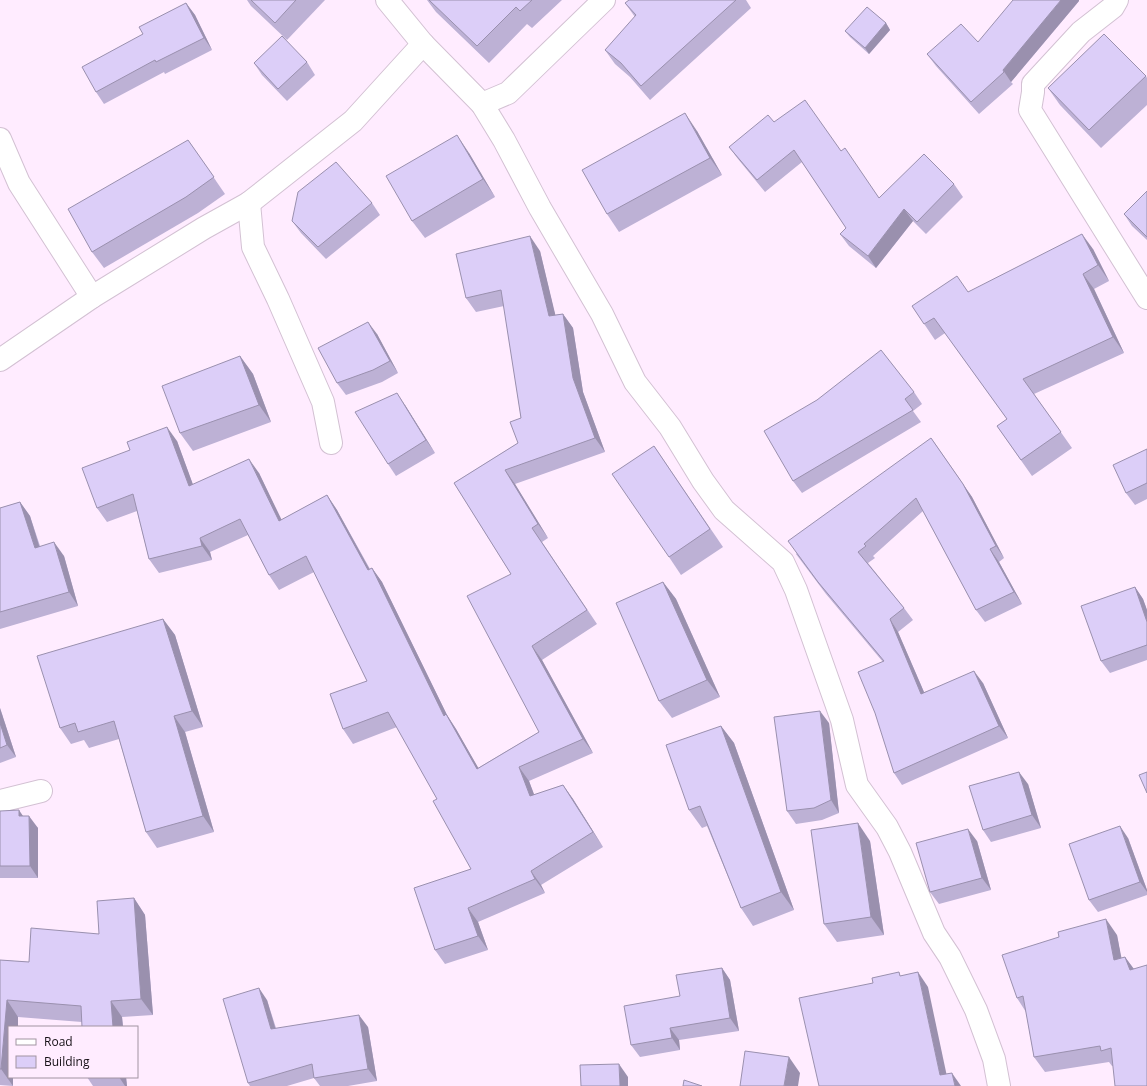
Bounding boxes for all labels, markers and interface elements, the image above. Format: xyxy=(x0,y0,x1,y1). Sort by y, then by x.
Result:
legend xyxy=(8,1026,138,1078)
text: Road xyxy=(44,1033,73,1050)
text: Building xyxy=(44,1053,90,1070)

